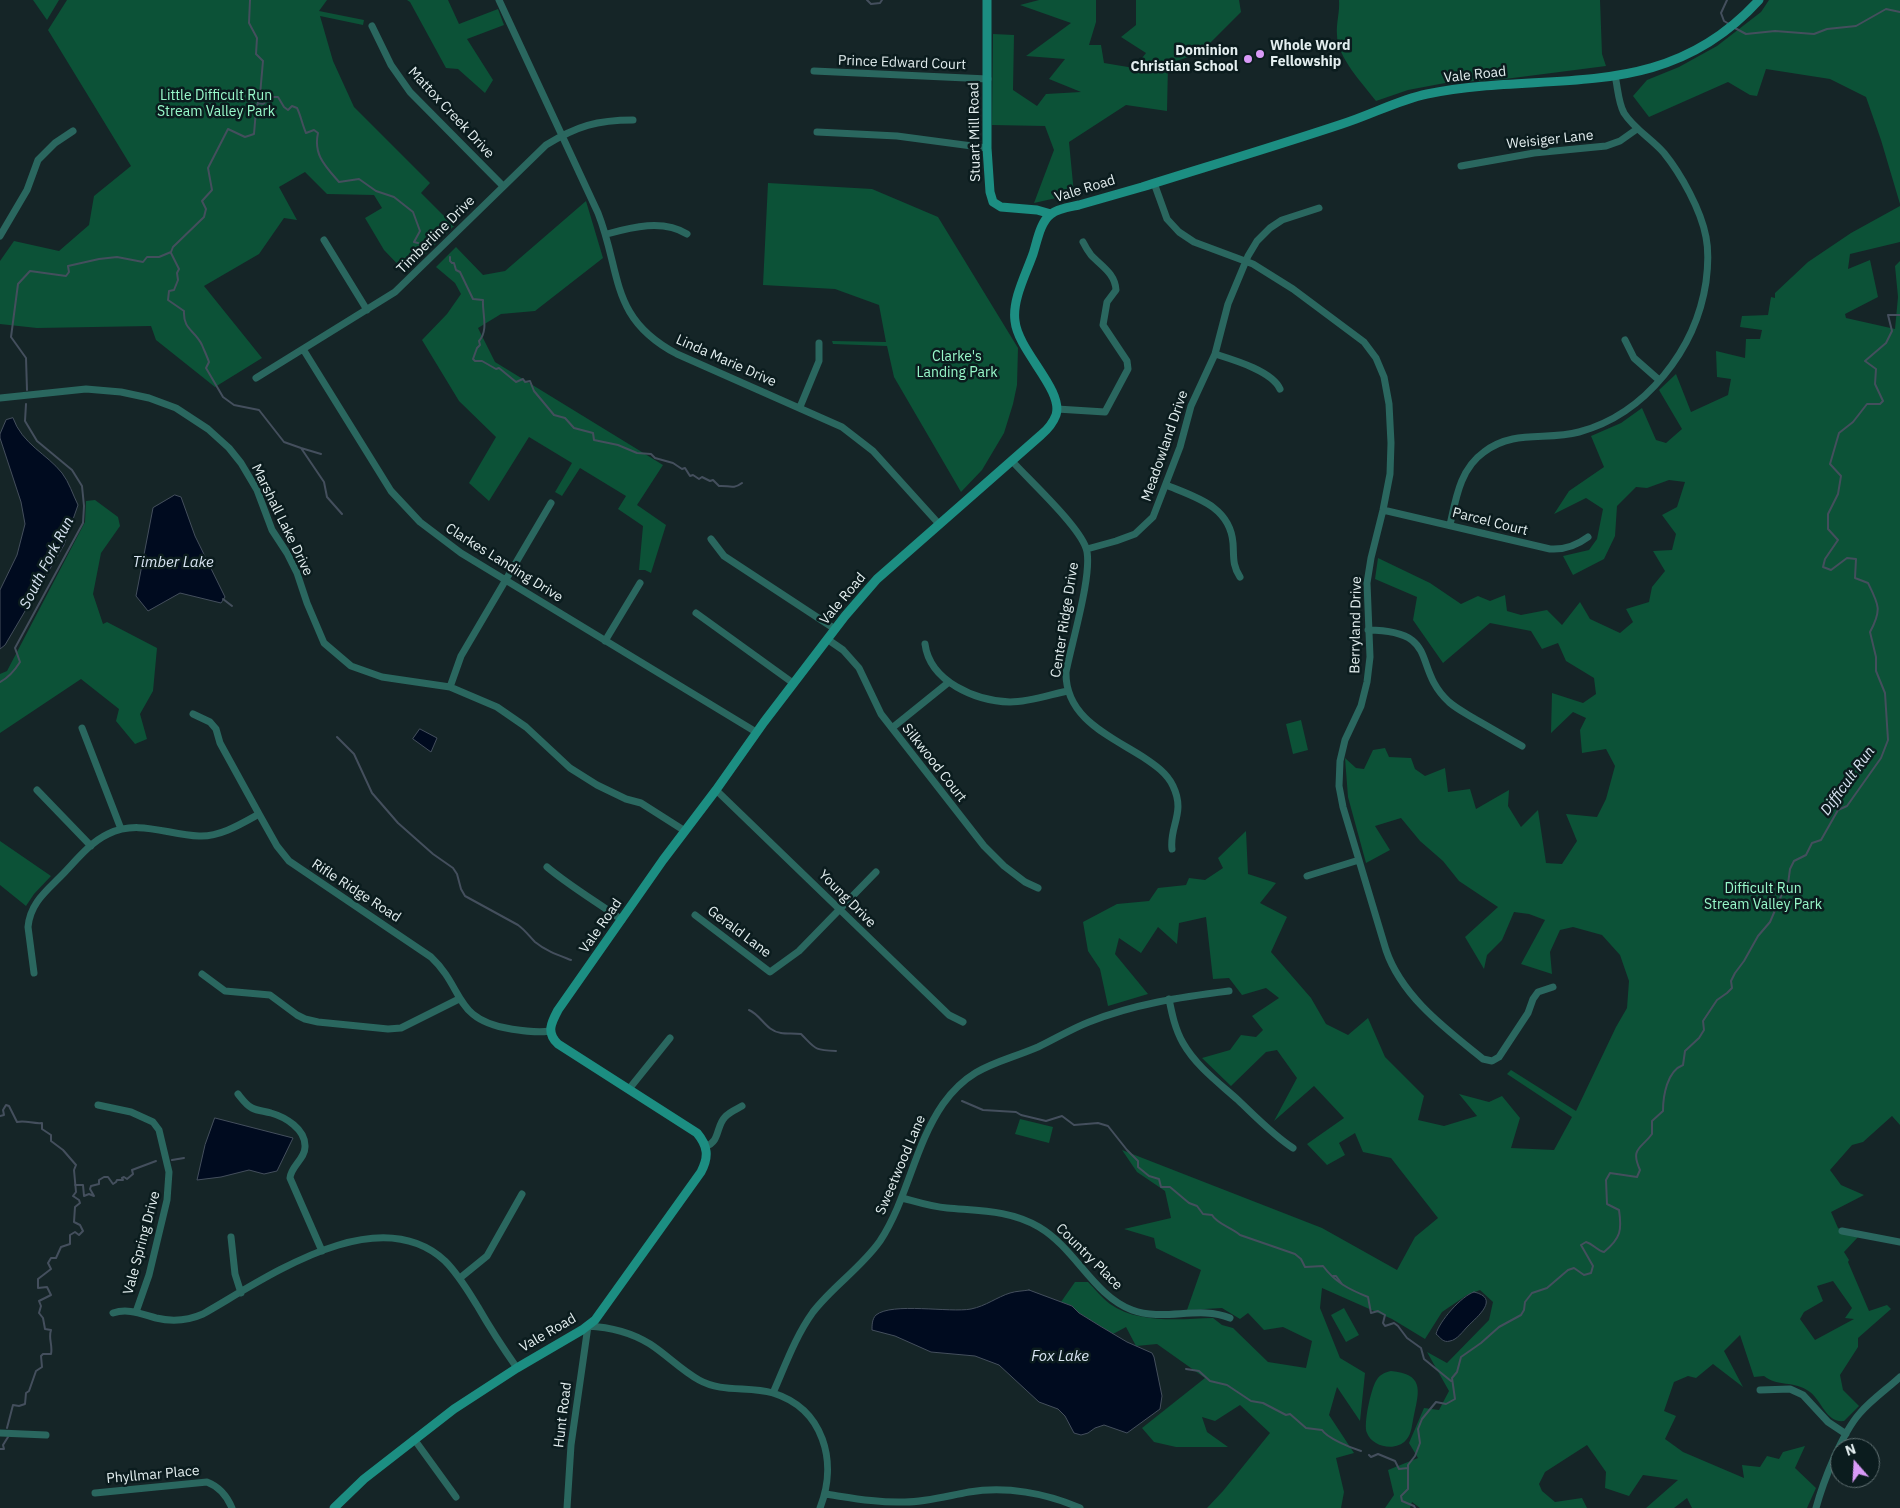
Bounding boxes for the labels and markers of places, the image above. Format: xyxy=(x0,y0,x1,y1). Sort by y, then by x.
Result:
place label: Whole Word Fellowship xyxy=(1270,38,1351,70)
place label: Dominion Christian School xyxy=(1131,43,1238,75)
marker: Whole Word Fellowship xyxy=(1254,48,1266,60)
marker: Dominion Christian School xyxy=(1242,53,1254,65)

